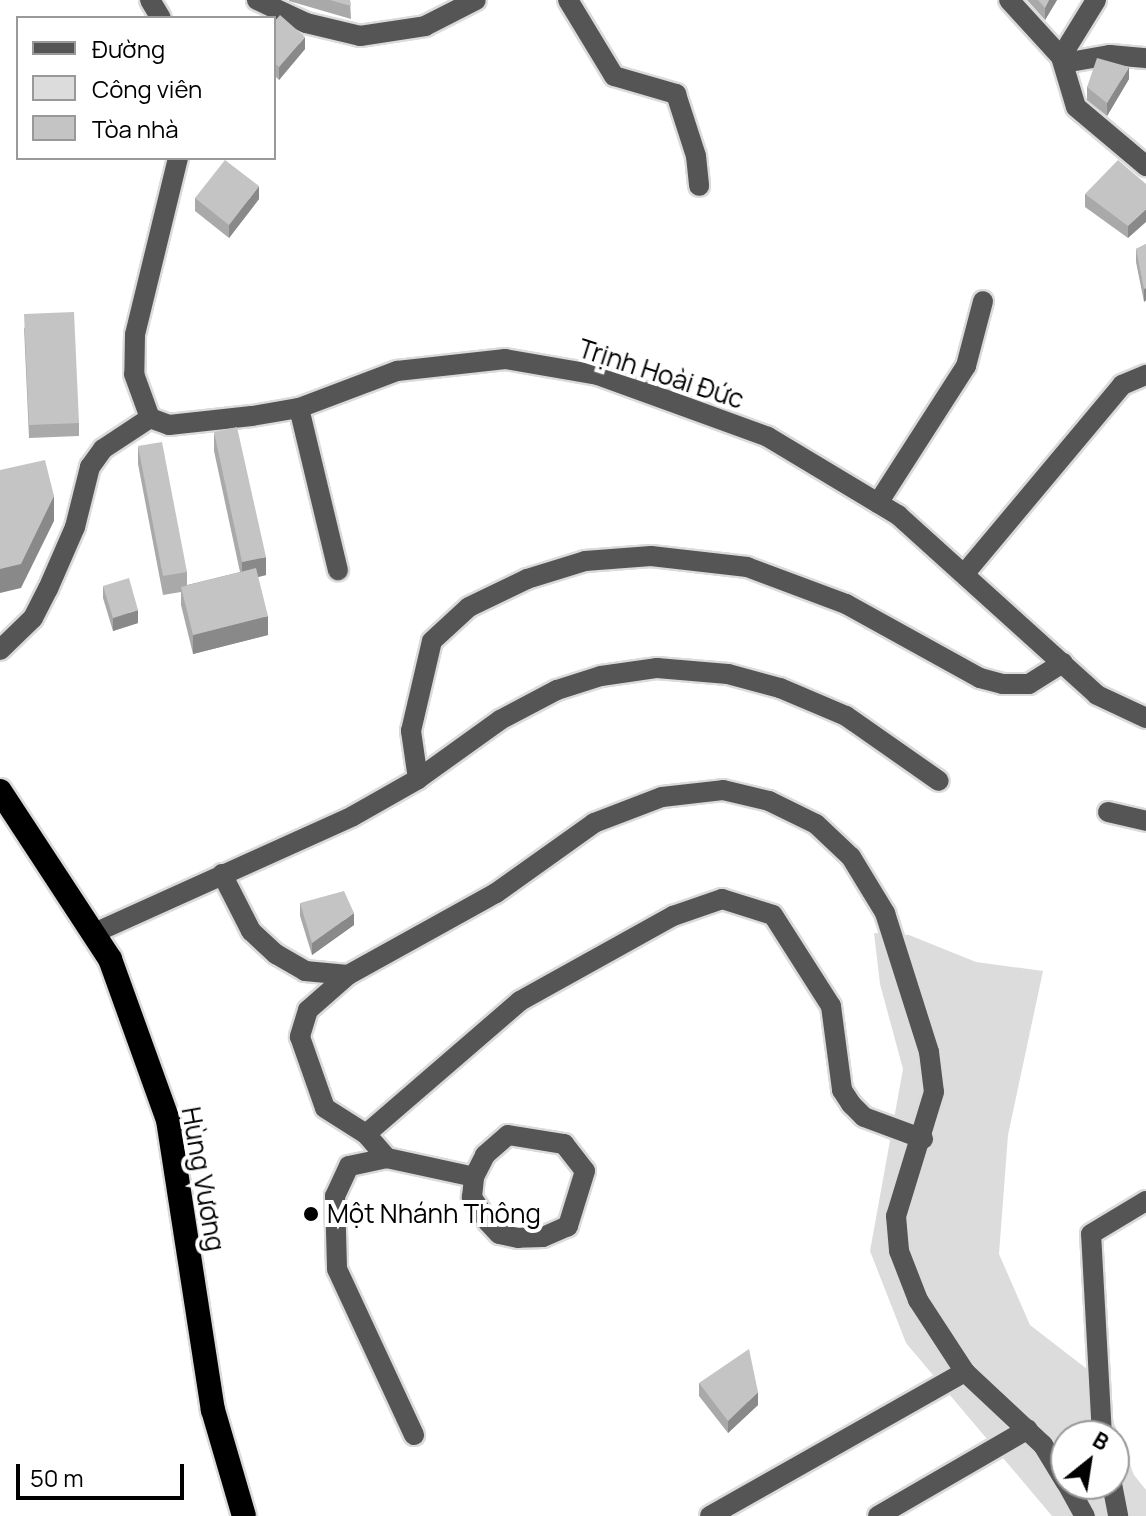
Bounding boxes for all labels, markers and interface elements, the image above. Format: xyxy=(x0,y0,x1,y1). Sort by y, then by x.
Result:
legend xyxy=(16,16,276,160)
text: Đường xyxy=(92,32,165,65)
text: Công viên xyxy=(92,72,202,105)
text: Tòa nhà xyxy=(92,112,179,145)
street label: Trịnh Hoài Đức xyxy=(574,333,748,415)
street label: Hùng Vương xyxy=(175,1104,231,1254)
place label: Một Nhánh Thông xyxy=(327,1198,541,1230)
marker: Một Nhánh Thông xyxy=(302,1205,320,1223)
north arrow xyxy=(1050,1420,1130,1500)
text: B xyxy=(1087,1424,1115,1457)
scale bar xyxy=(20,1448,188,1498)
text: 50 m xyxy=(30,1461,84,1494)

